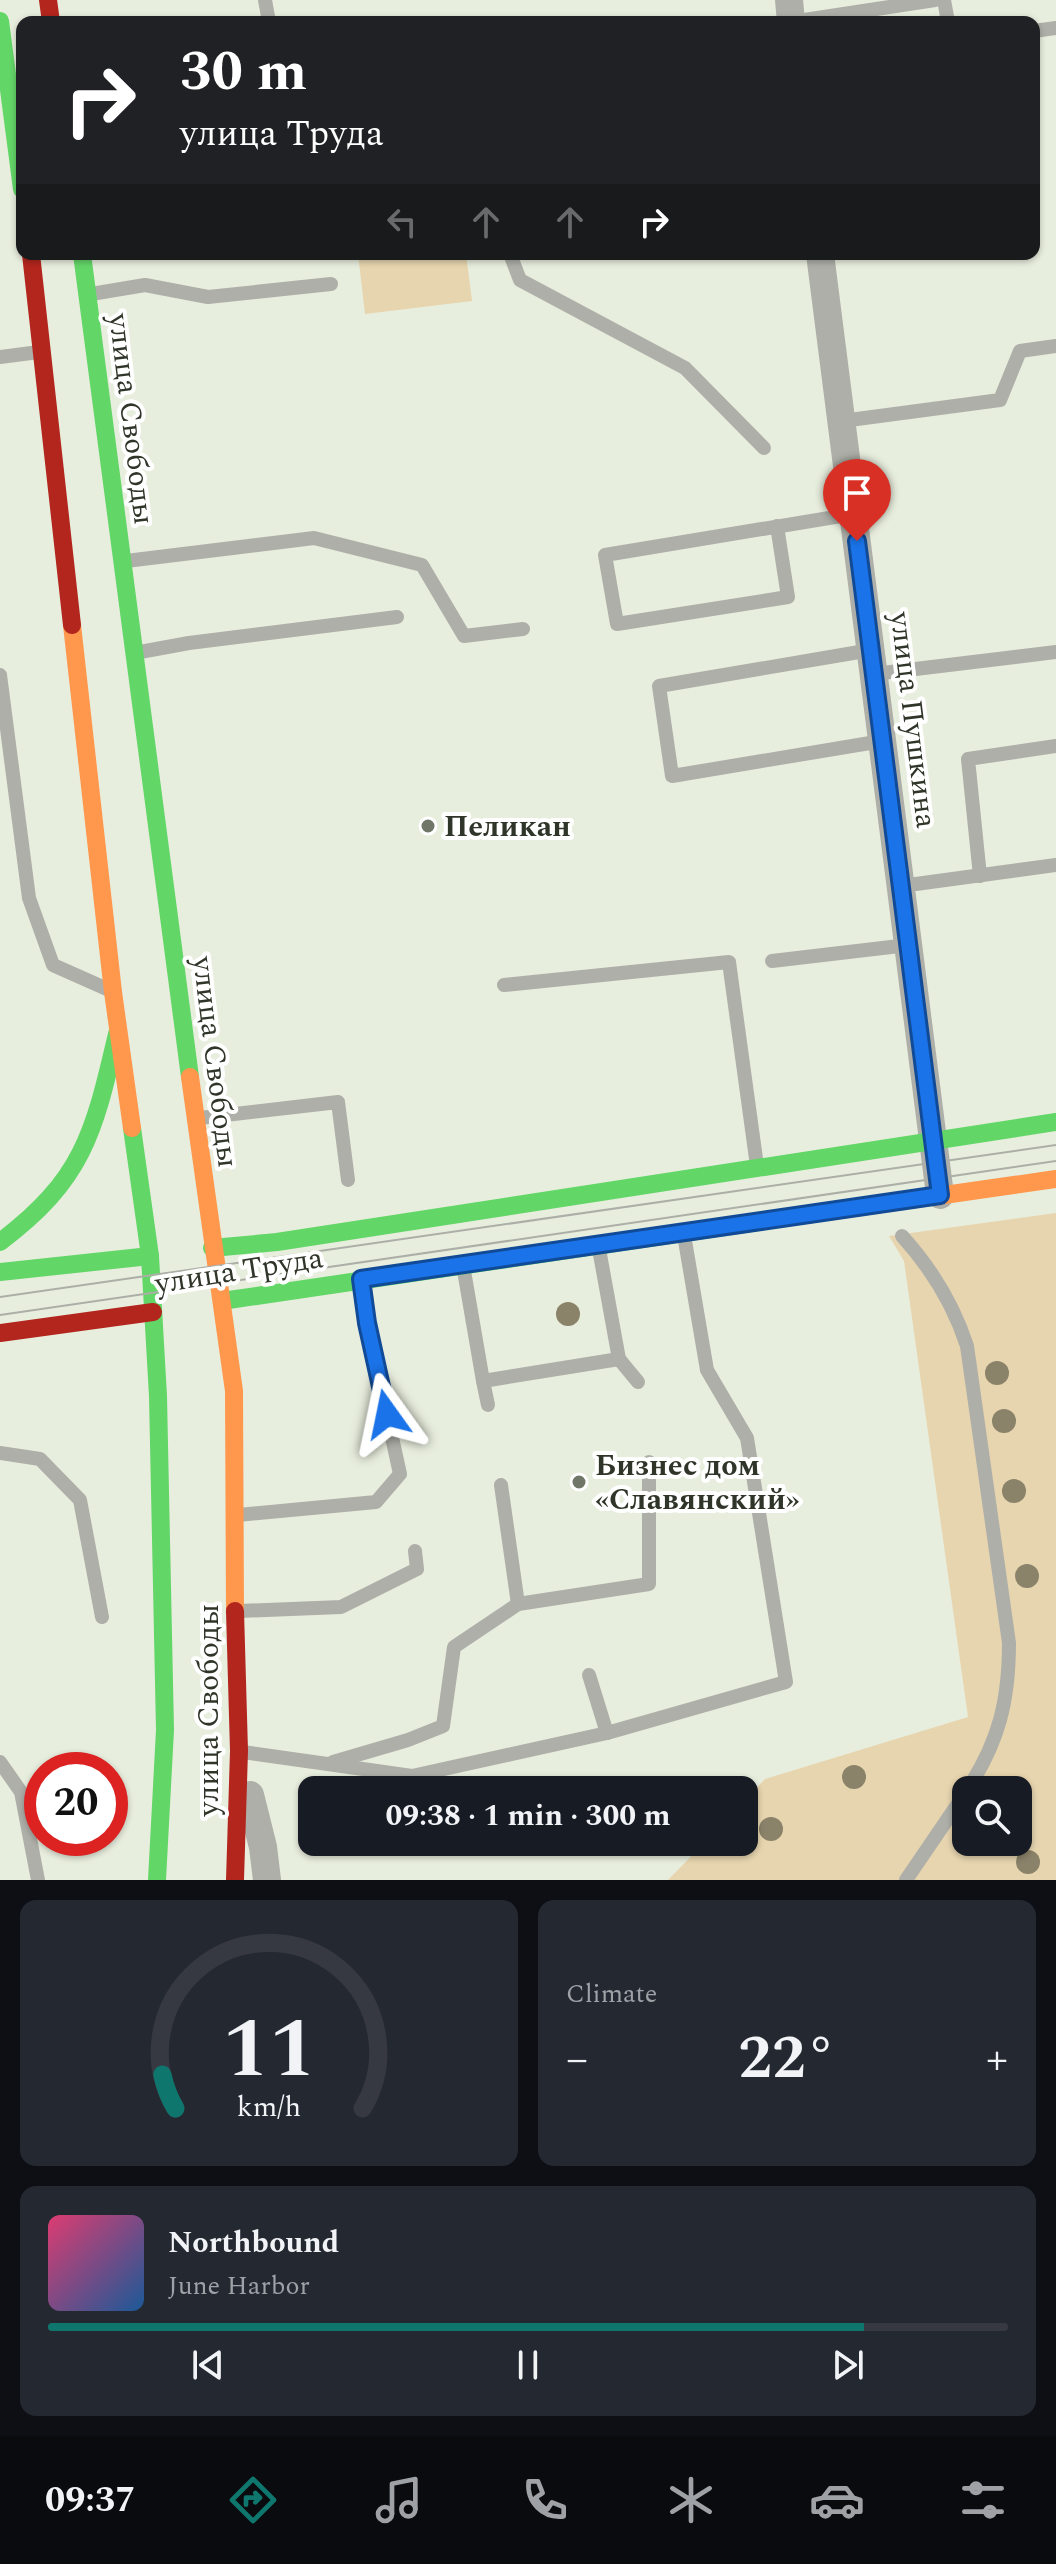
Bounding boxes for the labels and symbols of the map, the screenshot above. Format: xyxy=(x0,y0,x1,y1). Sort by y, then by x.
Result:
street label: улица Свободы xyxy=(95,310,167,527)
pin xyxy=(823,459,891,541)
street label: улица Пушкина xyxy=(877,608,949,831)
place label: Пеликан xyxy=(444,804,571,850)
marker: Пеликан xyxy=(419,817,437,835)
street label: улица Свободы xyxy=(179,953,251,1170)
street label: улица Труда xyxy=(151,1235,327,1307)
position arrow xyxy=(345,1372,429,1456)
place label: Бизнес дом «Славянский» xyxy=(595,1443,800,1523)
marker: Бизнес дом «Славянский» xyxy=(570,1473,588,1491)
street label: улица Свободы xyxy=(186,1604,232,1817)
speed limit sign: 20 xyxy=(24,1752,128,1856)

